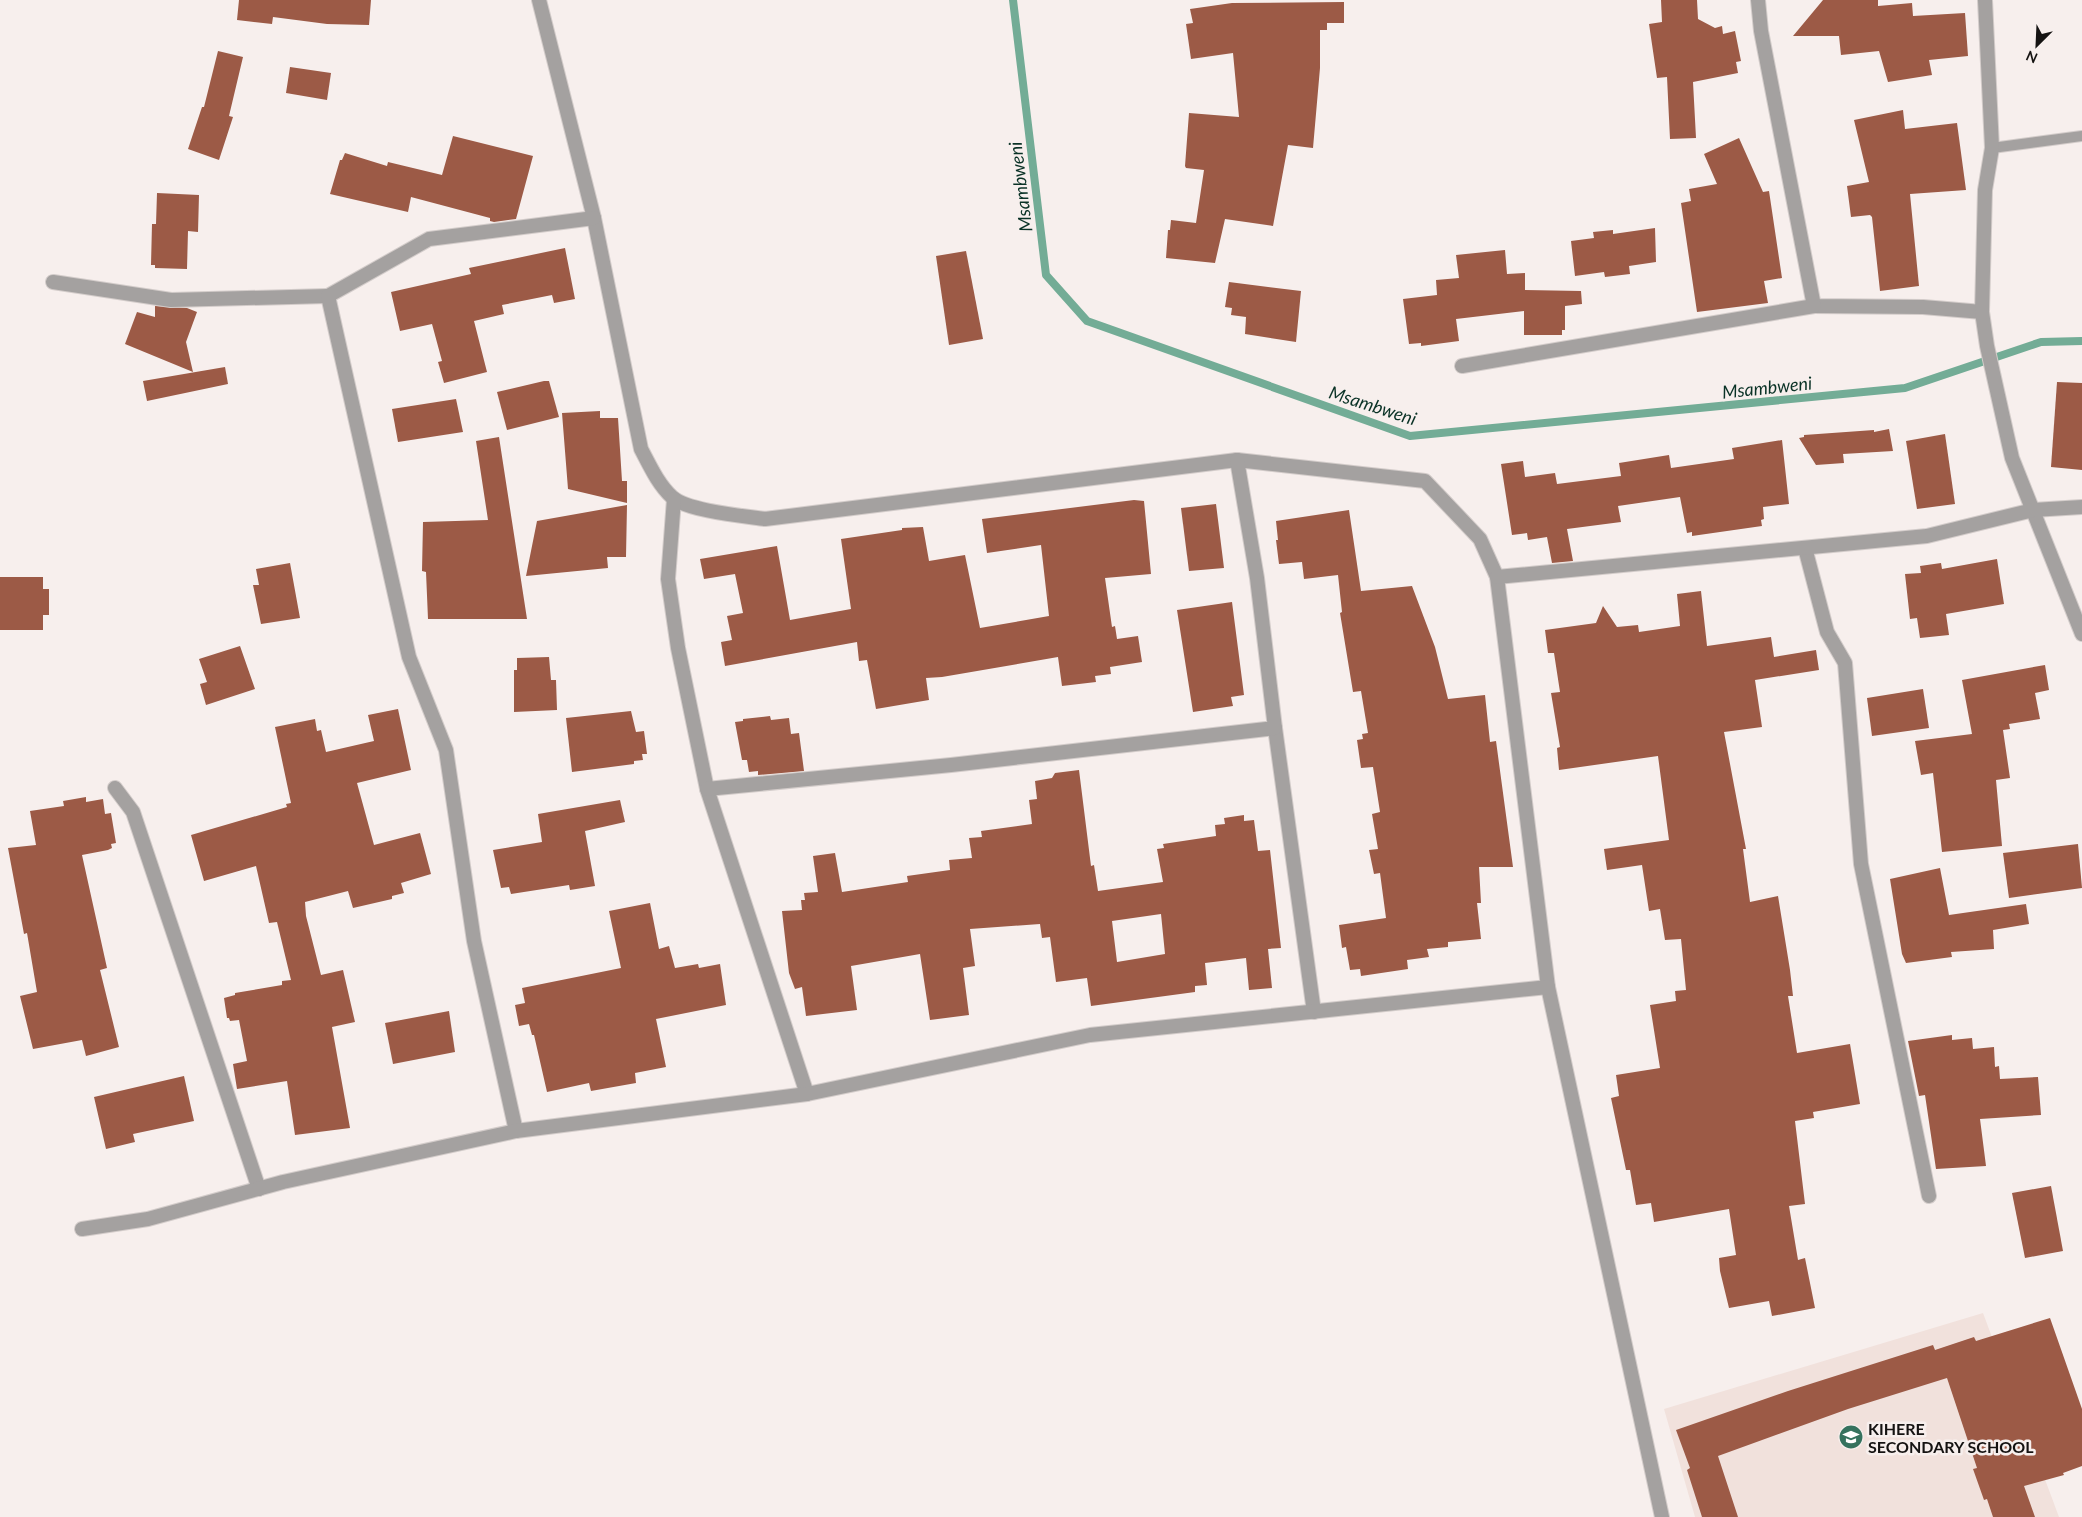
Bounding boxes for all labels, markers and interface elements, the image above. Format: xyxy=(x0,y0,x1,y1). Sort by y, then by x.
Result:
north arrow xyxy=(2012,20,2062,70)
text: N xyxy=(2023,47,2040,67)
water label: Msambweni xyxy=(1004,141,1036,233)
water label: Msambweni xyxy=(1721,371,1813,403)
water label: Msambweni xyxy=(1327,381,1419,429)
place label: KIHERE SECONDARY SCHOOL xyxy=(1868,1419,2034,1456)
school or university icon: KIHERE SECONDARY SCHOOL xyxy=(1838,1424,1864,1450)

